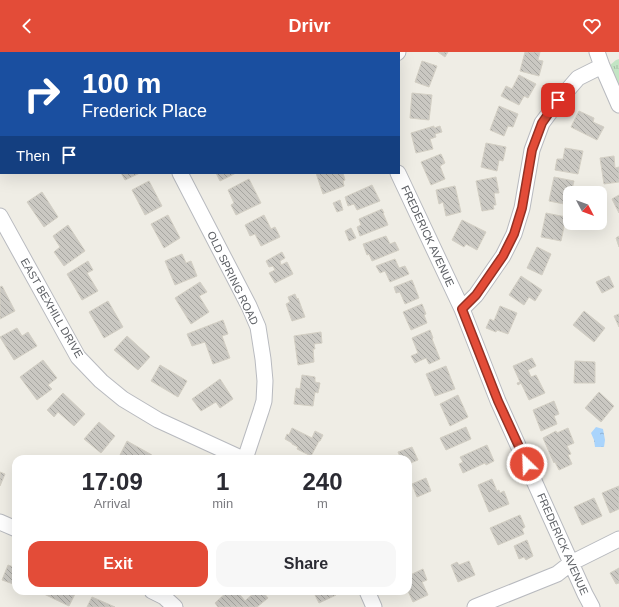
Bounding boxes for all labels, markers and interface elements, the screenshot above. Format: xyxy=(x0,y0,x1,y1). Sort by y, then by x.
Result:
icon: back xyxy=(16,15,38,37)
icon: heart xyxy=(581,15,603,37)
text: Drivr xyxy=(288,16,331,36)
icon: right xyxy=(16,68,68,120)
text: 100 m xyxy=(82,68,161,99)
pin xyxy=(541,83,575,117)
icon: arrive xyxy=(547,89,569,111)
text: Frederick Place xyxy=(82,101,207,121)
icon: arrive xyxy=(58,144,80,166)
text: Then xyxy=(16,147,50,164)
street label: FREDERICK AVENUE xyxy=(399,183,457,289)
north arrow xyxy=(563,186,607,230)
map controls xyxy=(563,186,607,230)
street label: OLD SPRING ROAD xyxy=(205,229,261,327)
street label: EAST BEXHILL DRIVE xyxy=(19,256,85,360)
position arrow xyxy=(506,443,548,485)
text: 17:09 xyxy=(81,468,143,495)
text: 1 xyxy=(216,468,229,495)
text: 240 xyxy=(303,468,343,495)
street label: FREDERICK AVENUE xyxy=(535,491,591,597)
text: Arrival xyxy=(94,496,131,511)
text: min xyxy=(212,496,233,511)
text: m xyxy=(317,496,328,511)
button: Exit xyxy=(28,541,208,587)
button: Share xyxy=(216,541,396,587)

